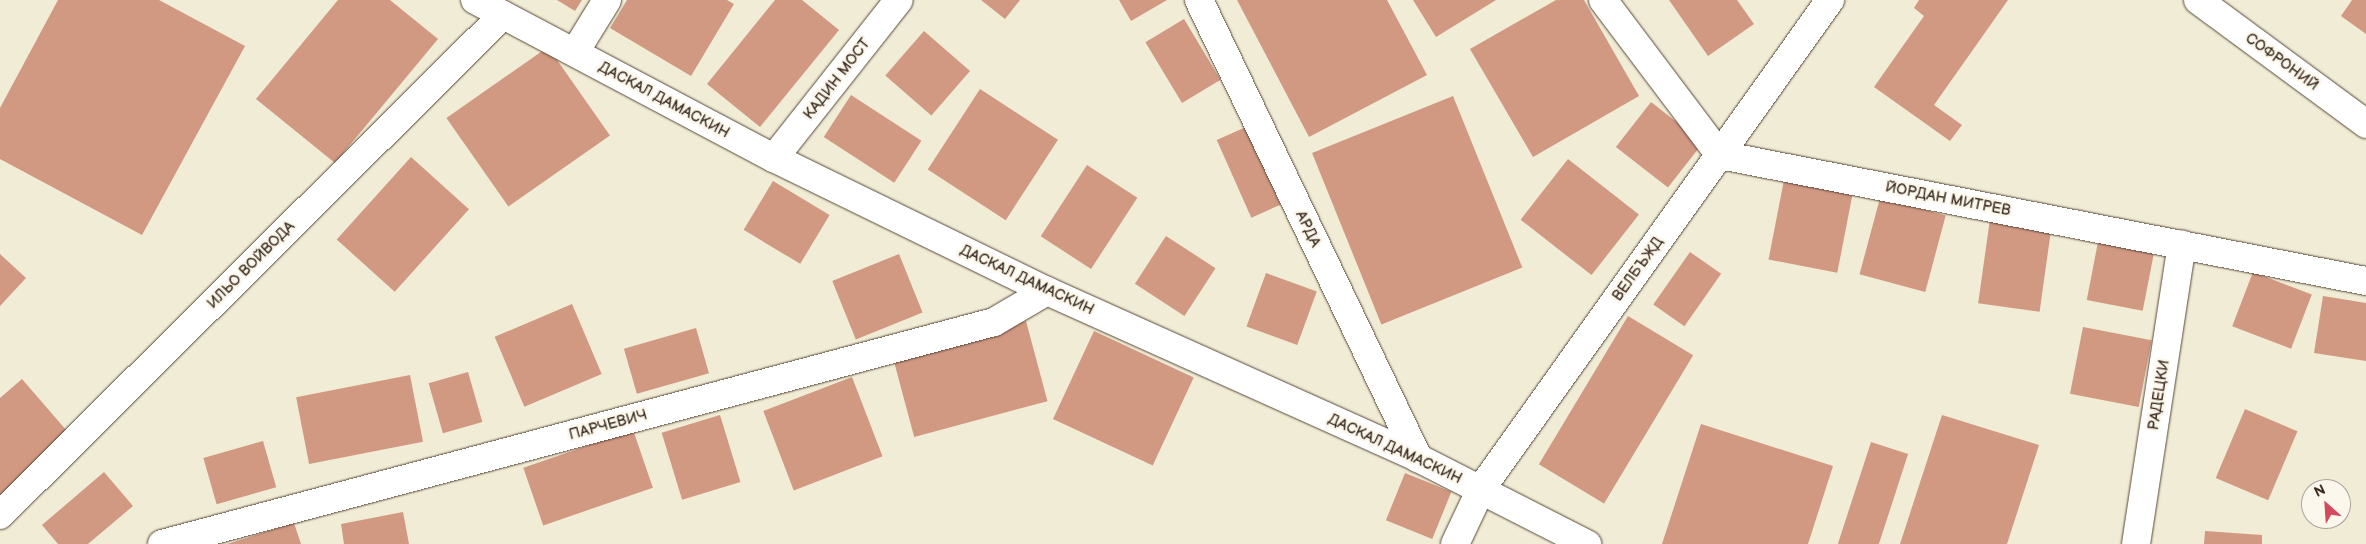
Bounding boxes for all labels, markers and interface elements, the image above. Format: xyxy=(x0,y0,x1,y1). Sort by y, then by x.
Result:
street label: СОФРОНИЙ xyxy=(2242,29,2322,95)
street label: КАДИН МОСТ xyxy=(800,35,874,123)
street label: ДАСКАЛ ДАМАСКИН xyxy=(595,58,733,142)
street label: ЙОРДАН МИТРЕВ xyxy=(1884,178,2012,220)
street label: АРДА xyxy=(1292,208,1324,250)
street label: ИЛЬО ВОЙВОДА xyxy=(203,217,299,313)
street label: ВЕЛБЪЖД xyxy=(1609,233,1667,305)
street label: ДАСКАЛ ДАМАСКИН xyxy=(957,241,1097,319)
street label: РАДЕЦКИ xyxy=(2145,358,2173,432)
street label: ПАРЧЕВИЧ xyxy=(567,406,649,444)
street label: ДАСКАЛ ДАМАСКИН xyxy=(1325,410,1465,488)
north arrow xyxy=(2301,479,2351,529)
text: N xyxy=(2311,481,2328,501)

